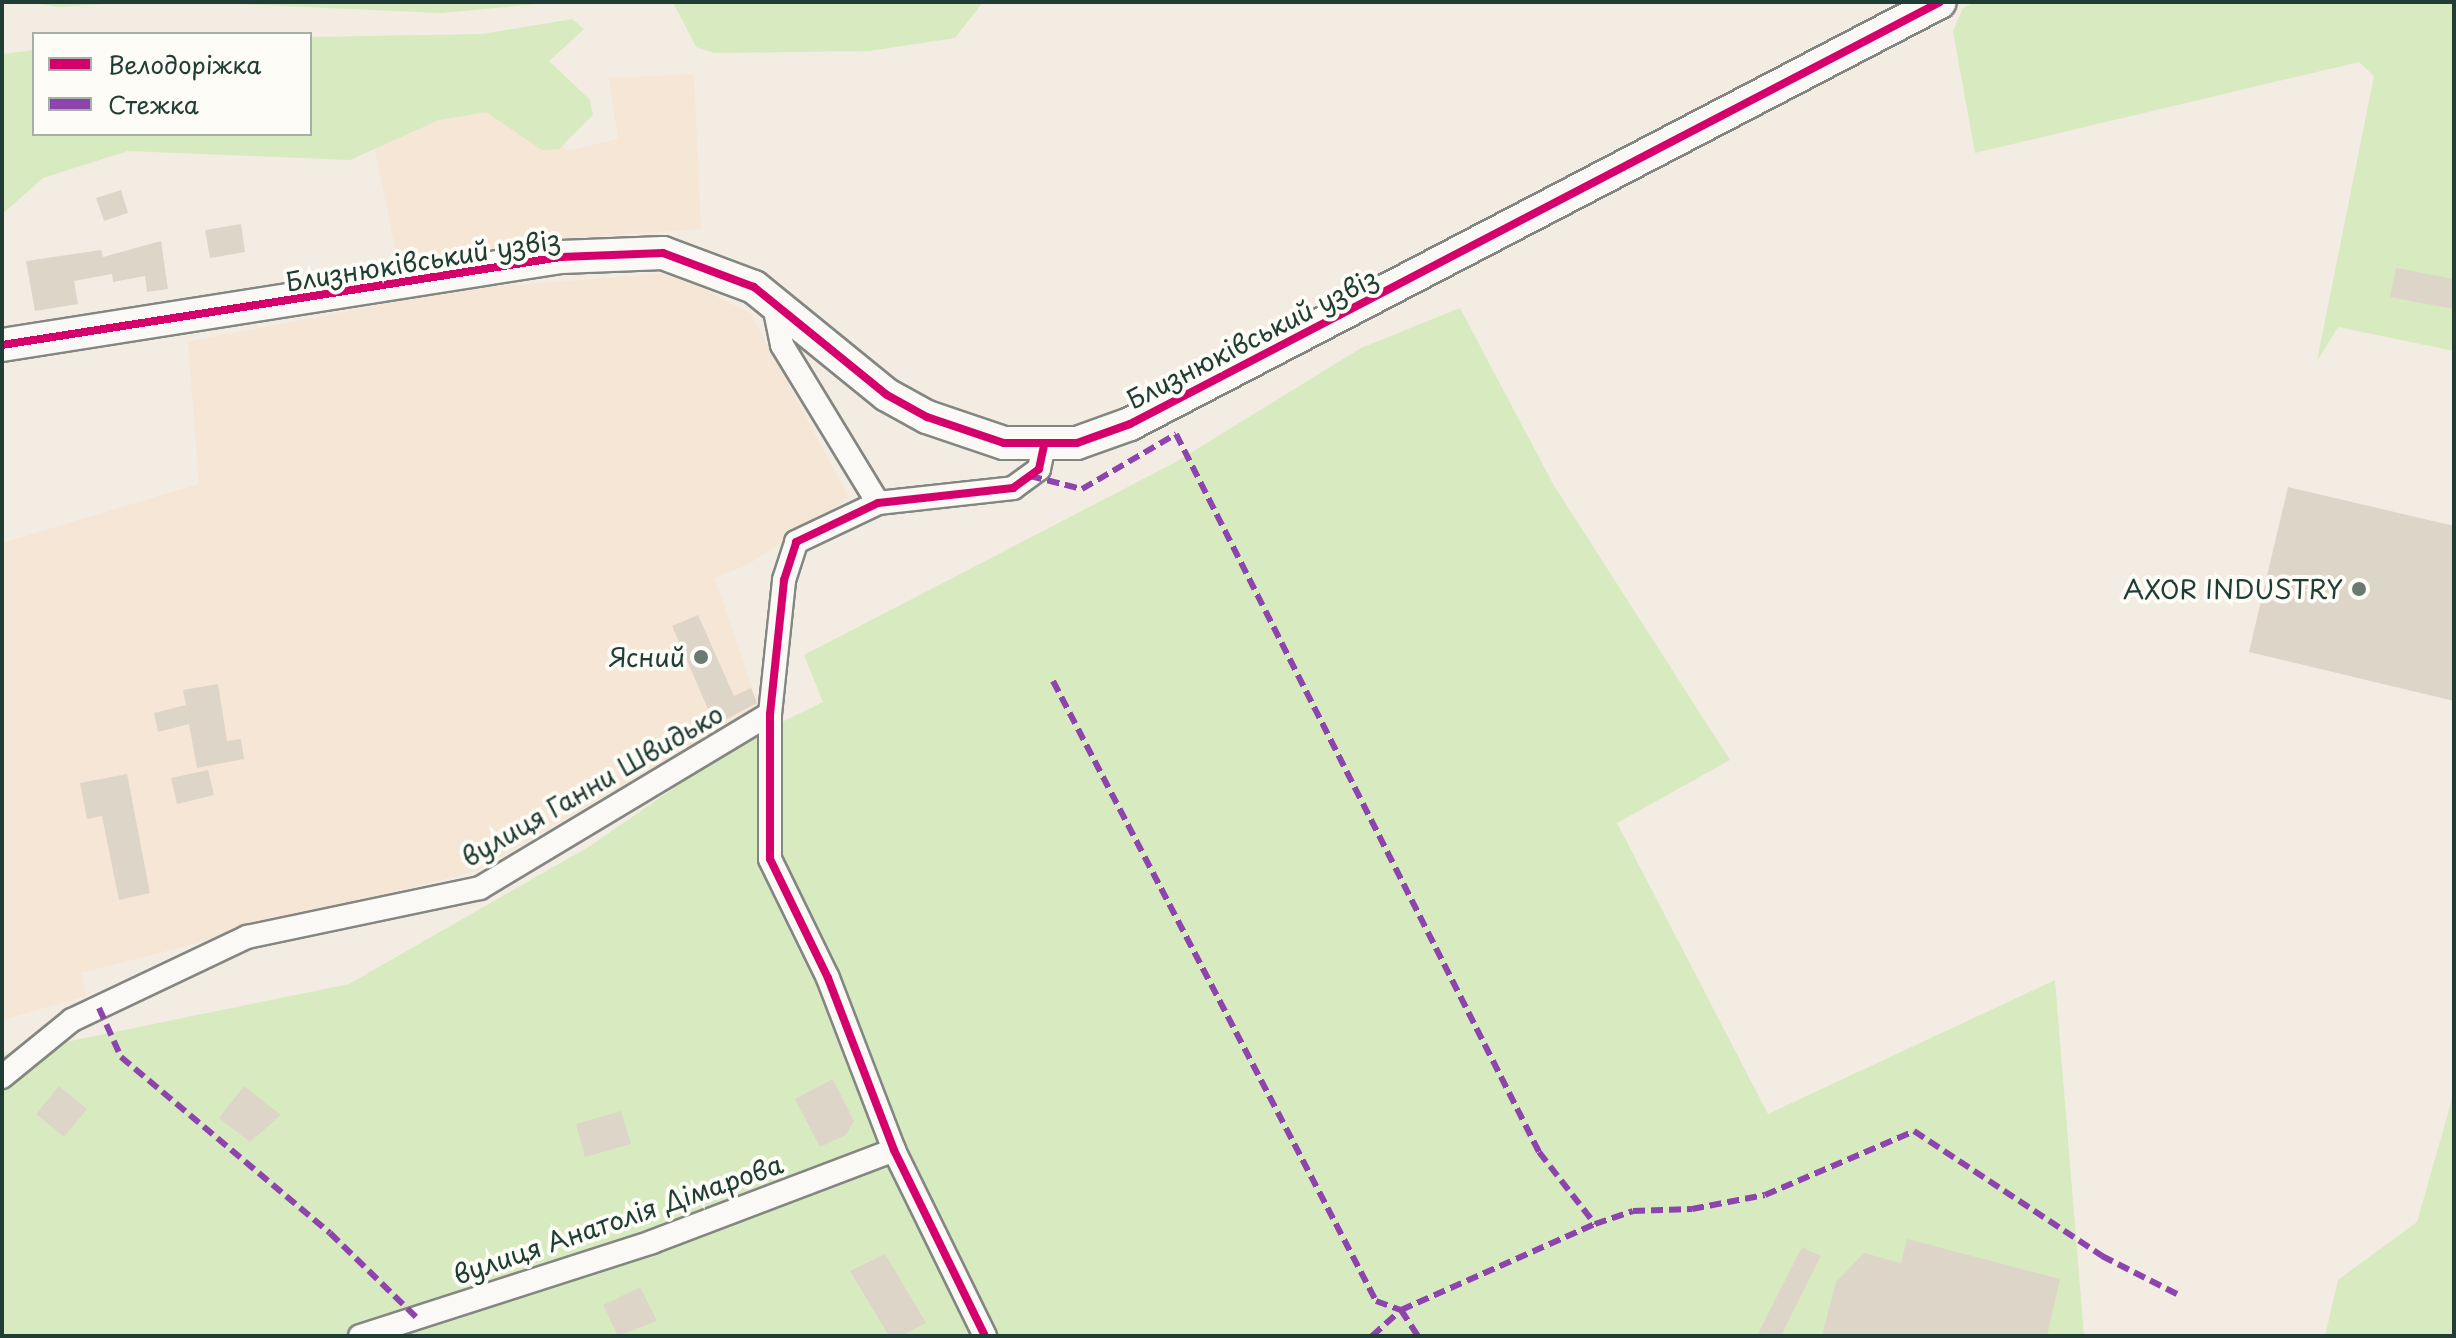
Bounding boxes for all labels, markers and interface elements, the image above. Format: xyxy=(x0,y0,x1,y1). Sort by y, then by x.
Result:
legend xyxy=(32,32,312,136)
text: Велодоріжка xyxy=(108,46,261,82)
text: Стежка xyxy=(108,86,199,122)
street label: Близнюківський узвіз xyxy=(283,223,563,297)
street label: Близнюківський узвіз xyxy=(1121,261,1383,415)
place label: AXOR INDUSTRY xyxy=(2121,573,2343,605)
marker: AXOR INDUSTRY xyxy=(2350,580,2368,598)
place label: Ясний xyxy=(609,641,685,673)
marker: Ясний xyxy=(692,648,710,666)
street label: вулиця Ганни Швидько xyxy=(455,697,729,873)
street label: вулиця Анатолія Дімарова xyxy=(449,1148,787,1290)

